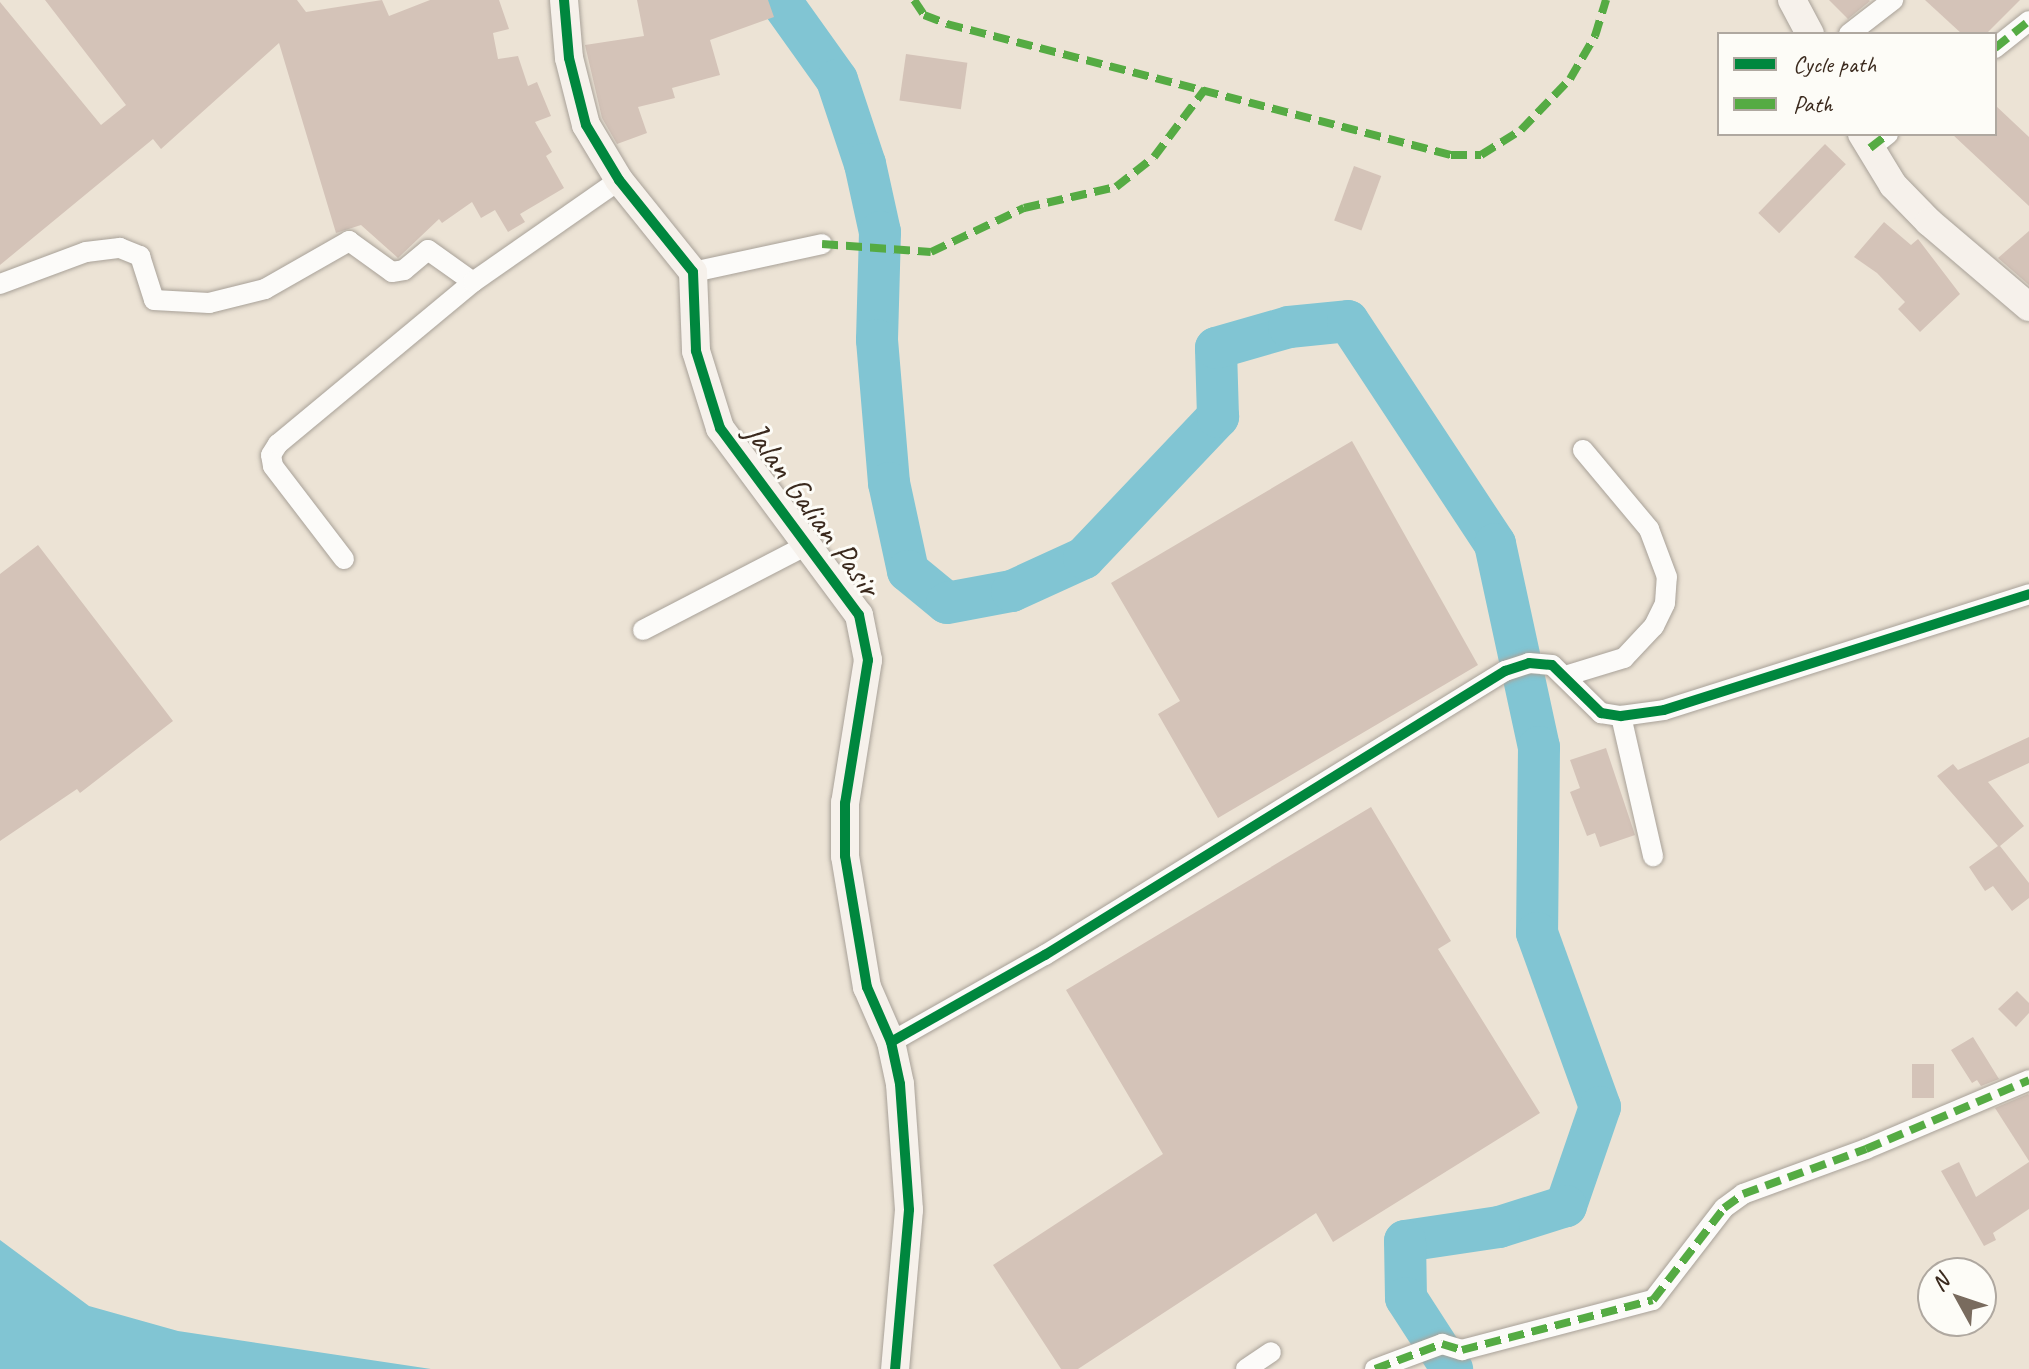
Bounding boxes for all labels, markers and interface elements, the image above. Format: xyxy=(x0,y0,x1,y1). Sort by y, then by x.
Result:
legend xyxy=(1717,32,1997,136)
text: Cycle path xyxy=(1793,49,1876,79)
text: Path xyxy=(1793,89,1833,119)
street label: Jalan Galian Pasir xyxy=(735,413,891,605)
north arrow xyxy=(1917,1257,1997,1337)
text: N xyxy=(1925,1269,1955,1297)

